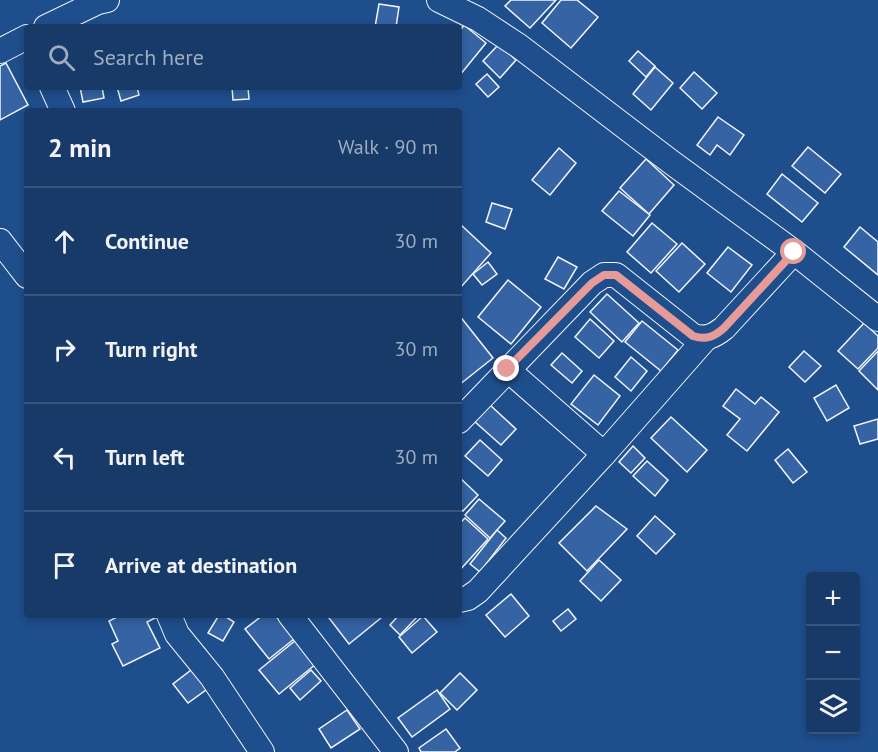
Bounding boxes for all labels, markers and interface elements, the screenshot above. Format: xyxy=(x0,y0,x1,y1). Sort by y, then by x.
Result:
search box xyxy=(24,24,462,90)
icon: search xyxy=(45,41,78,74)
text: Search here xyxy=(93,43,204,71)
text: 2 min xyxy=(48,131,111,164)
text: Walk · 90 m xyxy=(338,134,438,160)
icon: ahead xyxy=(48,225,81,258)
text: Continue xyxy=(105,227,189,255)
text: 30 m xyxy=(395,228,438,254)
route start xyxy=(780,238,806,264)
icon: right xyxy=(48,333,81,366)
text: Turn right xyxy=(105,335,197,363)
text: 30 m xyxy=(395,336,438,362)
route end xyxy=(493,355,519,381)
icon: left xyxy=(48,441,81,474)
text: Turn left xyxy=(105,443,185,471)
text: 30 m xyxy=(395,444,438,470)
icon: arrive xyxy=(48,549,81,582)
text: Arrive at destination xyxy=(105,551,297,579)
map controls xyxy=(806,572,860,734)
button: + xyxy=(806,572,860,626)
button: − xyxy=(806,626,860,680)
button: layers xyxy=(806,680,860,734)

